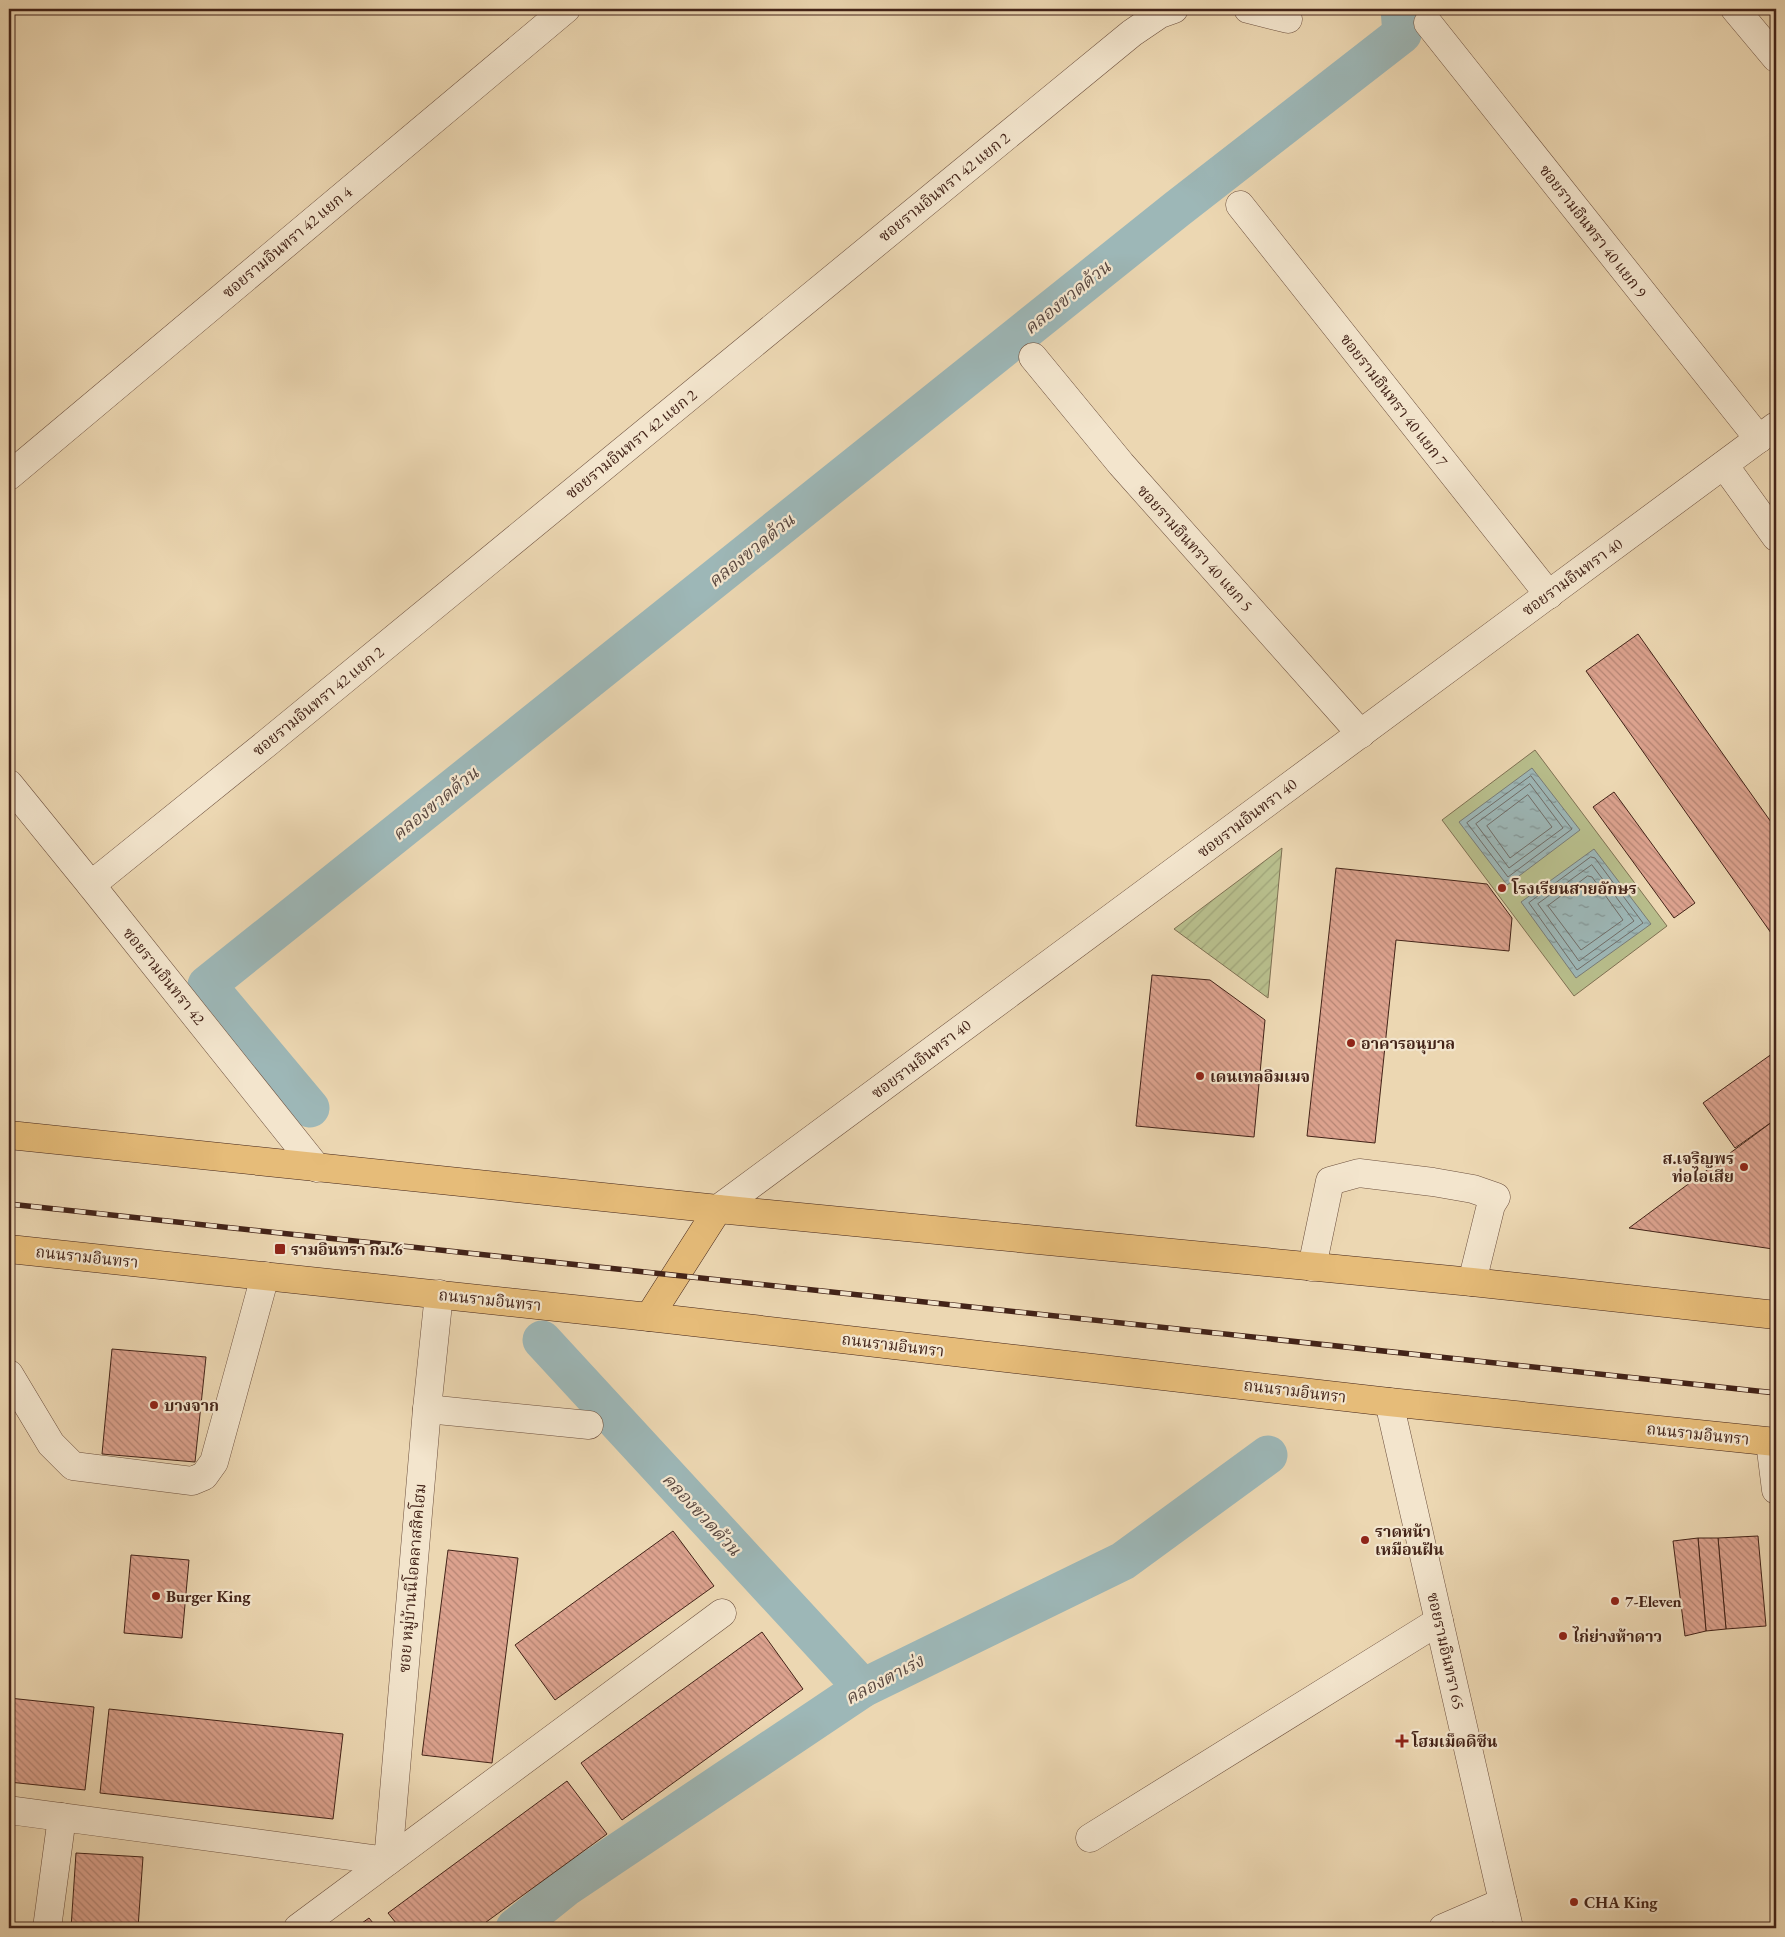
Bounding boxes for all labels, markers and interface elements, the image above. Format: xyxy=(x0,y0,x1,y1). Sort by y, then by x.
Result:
street label: ซอยรามอินทรา 42 แยก 2 xyxy=(874,127,1014,247)
street label: ซอยรามอินทรา 40 แยก 9 xyxy=(1534,160,1652,302)
street label: ซอยรามอินทรา 42 แยก 4 xyxy=(218,181,357,303)
water label: คลองขวดด้วน xyxy=(1019,255,1115,339)
street label: ซอยรามอินทรา 40 แยก 7 xyxy=(1335,329,1453,471)
street label: ซอยรามอินทรา 42 แยก 2 xyxy=(561,384,701,504)
street label: ซอยรามอินทรา 40 แยก 5 xyxy=(1133,480,1257,616)
water label: คลองขวดด้วน xyxy=(703,508,799,592)
street label: ซอยรามอินทรา 40 xyxy=(1517,533,1627,621)
street label: ซอยรามอินทรา 42 แยก 2 xyxy=(248,641,388,761)
water label: คลองขวดด้วน xyxy=(387,761,483,845)
street label: ซอยรามอินทรา 40 xyxy=(1193,773,1301,862)
place label: โรงเรียนสายอักษร xyxy=(1511,878,1637,899)
marker: โรงเรียนสายอักษร xyxy=(1496,882,1508,894)
street label: ซอยรามอินทรา 42 xyxy=(118,923,210,1029)
street label: ซอยรามอินทรา 40 xyxy=(867,1014,975,1103)
place label: อาคารอนุบาล xyxy=(1361,1033,1455,1055)
marker: อาคารอนุบาล xyxy=(1345,1037,1357,1049)
place label: เดนเทลอิมเมจ xyxy=(1210,1066,1310,1087)
marker: เดนเทลอิมเมจ xyxy=(1194,1070,1206,1082)
place label: ส.เจริญพร ท่อไอเสีย xyxy=(1662,1148,1734,1187)
marker: ส.เจริญพร ท่อไอเสีย xyxy=(1738,1161,1750,1173)
place label: รามอินทรา กม.6 xyxy=(291,1239,403,1260)
street label: ถนนรามอินทรา xyxy=(35,1241,139,1273)
marker: รามอินทรา กม.6 xyxy=(273,1242,287,1256)
street label: ถนนรามอินทรา xyxy=(438,1284,542,1316)
street label: ถนนรามอินทรา xyxy=(840,1328,946,1362)
street label: ถนนรามอินทรา xyxy=(1242,1374,1348,1408)
place label: บางจาก xyxy=(164,1395,219,1416)
marker: บางจาก xyxy=(148,1399,160,1411)
street label: ถนนรามอินทรา xyxy=(1646,1418,1750,1450)
water label: คลองขวดด้วน xyxy=(658,1468,746,1560)
street label: ซอย หมู่บ้านนีโอคลาสสิคโฮม xyxy=(393,1483,431,1673)
place label: ราดหน้า เหมือนฝัน xyxy=(1375,1521,1444,1560)
marker: ราดหน้า เหมือนฝัน xyxy=(1359,1534,1371,1546)
place label: Burger King xyxy=(166,1586,251,1607)
marker: Burger King xyxy=(150,1590,162,1602)
street label: ซอยรามอินทรา 65 xyxy=(1422,1590,1470,1712)
place label: 7-Eleven xyxy=(1625,1591,1682,1612)
marker: 7-Eleven xyxy=(1609,1595,1621,1607)
place label: ไก่ย่างห้าดาว xyxy=(1572,1626,1662,1647)
marker: ไก่ย่างห้าดาว xyxy=(1557,1630,1569,1642)
water label: คลองตาเร่ง xyxy=(841,1648,928,1709)
place label: โฮมเม็ดดิซีน xyxy=(1411,1731,1498,1752)
marker: โฮมเม็ดดิซีน xyxy=(1396,1735,1408,1747)
place label: CHA King xyxy=(1584,1892,1658,1913)
marker: CHA King xyxy=(1568,1896,1580,1908)

